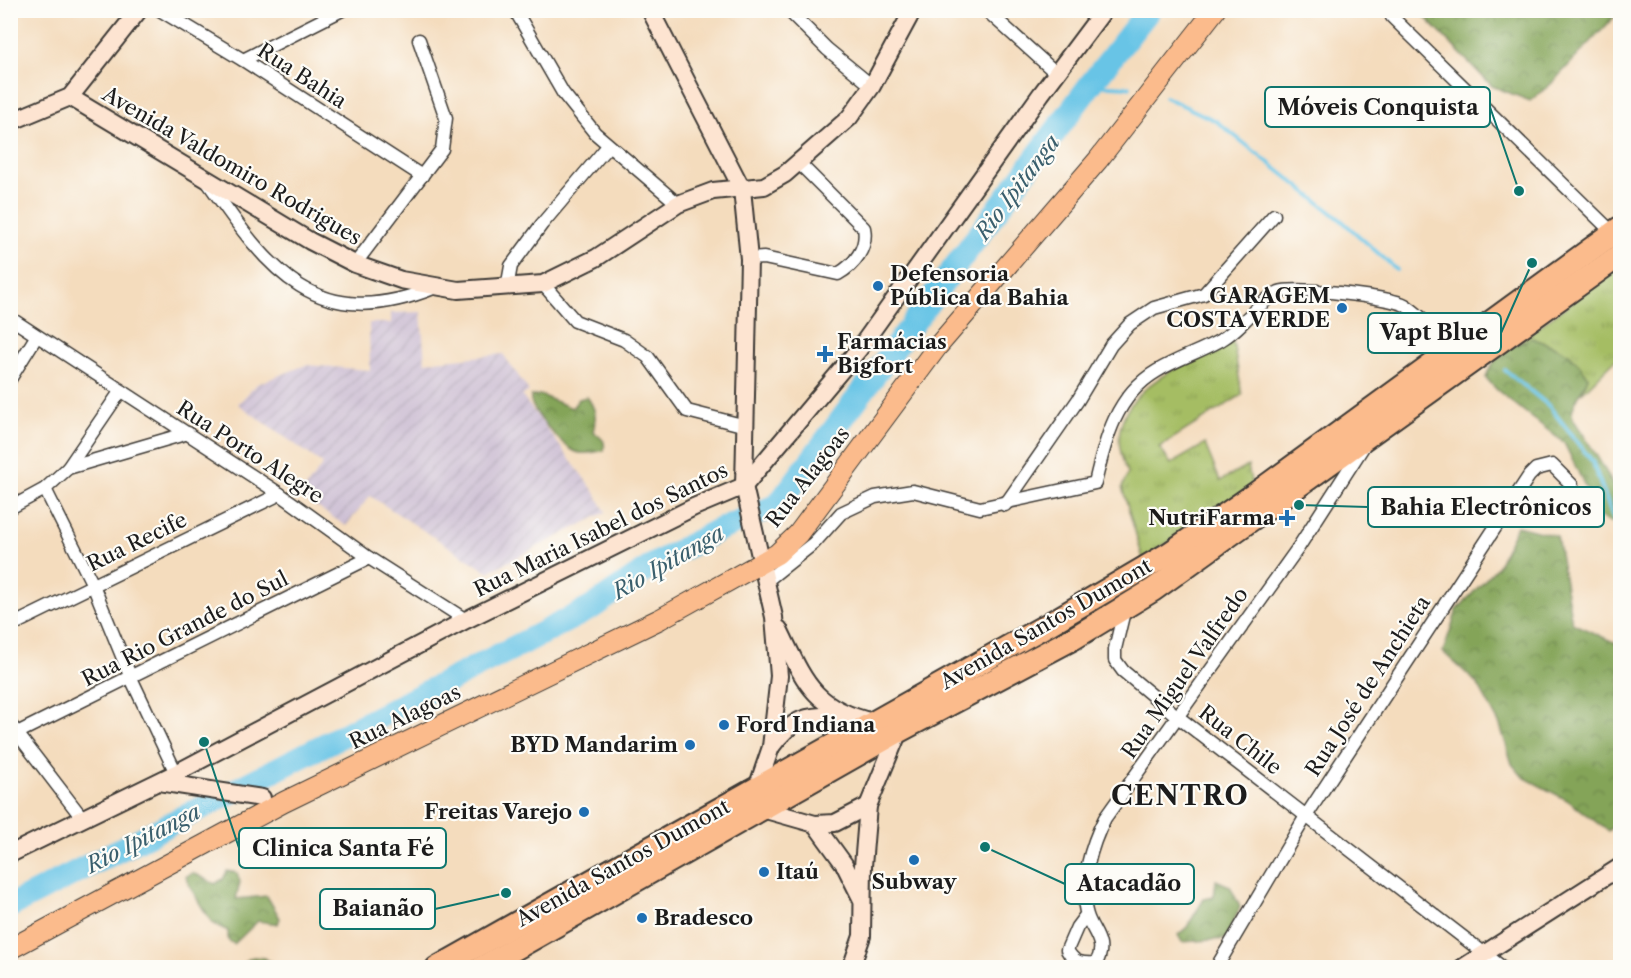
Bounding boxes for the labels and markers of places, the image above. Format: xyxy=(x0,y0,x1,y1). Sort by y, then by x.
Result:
callout: Móveis Conquista xyxy=(1265,87,1490,127)
place label: Defensoria Pública da Bahia xyxy=(890,261,1069,310)
marker: Defensoria Pública da Bahia xyxy=(871,279,885,293)
place label: GARAGEM COSTA VERDE xyxy=(1166,283,1330,332)
marker: GARAGEM COSTA VERDE xyxy=(1335,301,1349,315)
callout: Vapt Blue xyxy=(1368,313,1501,353)
place label: Farmácias Bigfort xyxy=(837,329,947,378)
marker: Farmácias Bigfort xyxy=(818,347,832,361)
callout: Bahia Electrônicos xyxy=(1368,487,1604,527)
place label: NutriFarma xyxy=(1148,505,1276,530)
marker: NutriFarma xyxy=(1280,511,1294,525)
place label: Ford Indiana xyxy=(736,712,876,737)
marker: Ford Indiana xyxy=(717,718,731,732)
place label: BYD Mandarim xyxy=(510,732,678,757)
marker: BYD Mandarim xyxy=(683,738,697,752)
place label: Freitas Varejo xyxy=(424,799,572,824)
marker: Freitas Varejo xyxy=(577,805,591,819)
callout: Clinica Santa Fé xyxy=(239,828,446,868)
marker: Subway xyxy=(907,853,921,867)
place label: Itaú xyxy=(776,859,819,884)
callout: Atacadão xyxy=(1065,864,1194,904)
marker: Itaú xyxy=(757,865,771,879)
place label: Subway xyxy=(872,869,958,894)
callout: Baianão xyxy=(320,889,435,929)
place label: Bradesco xyxy=(654,905,753,930)
marker: Bradesco xyxy=(635,911,649,925)

